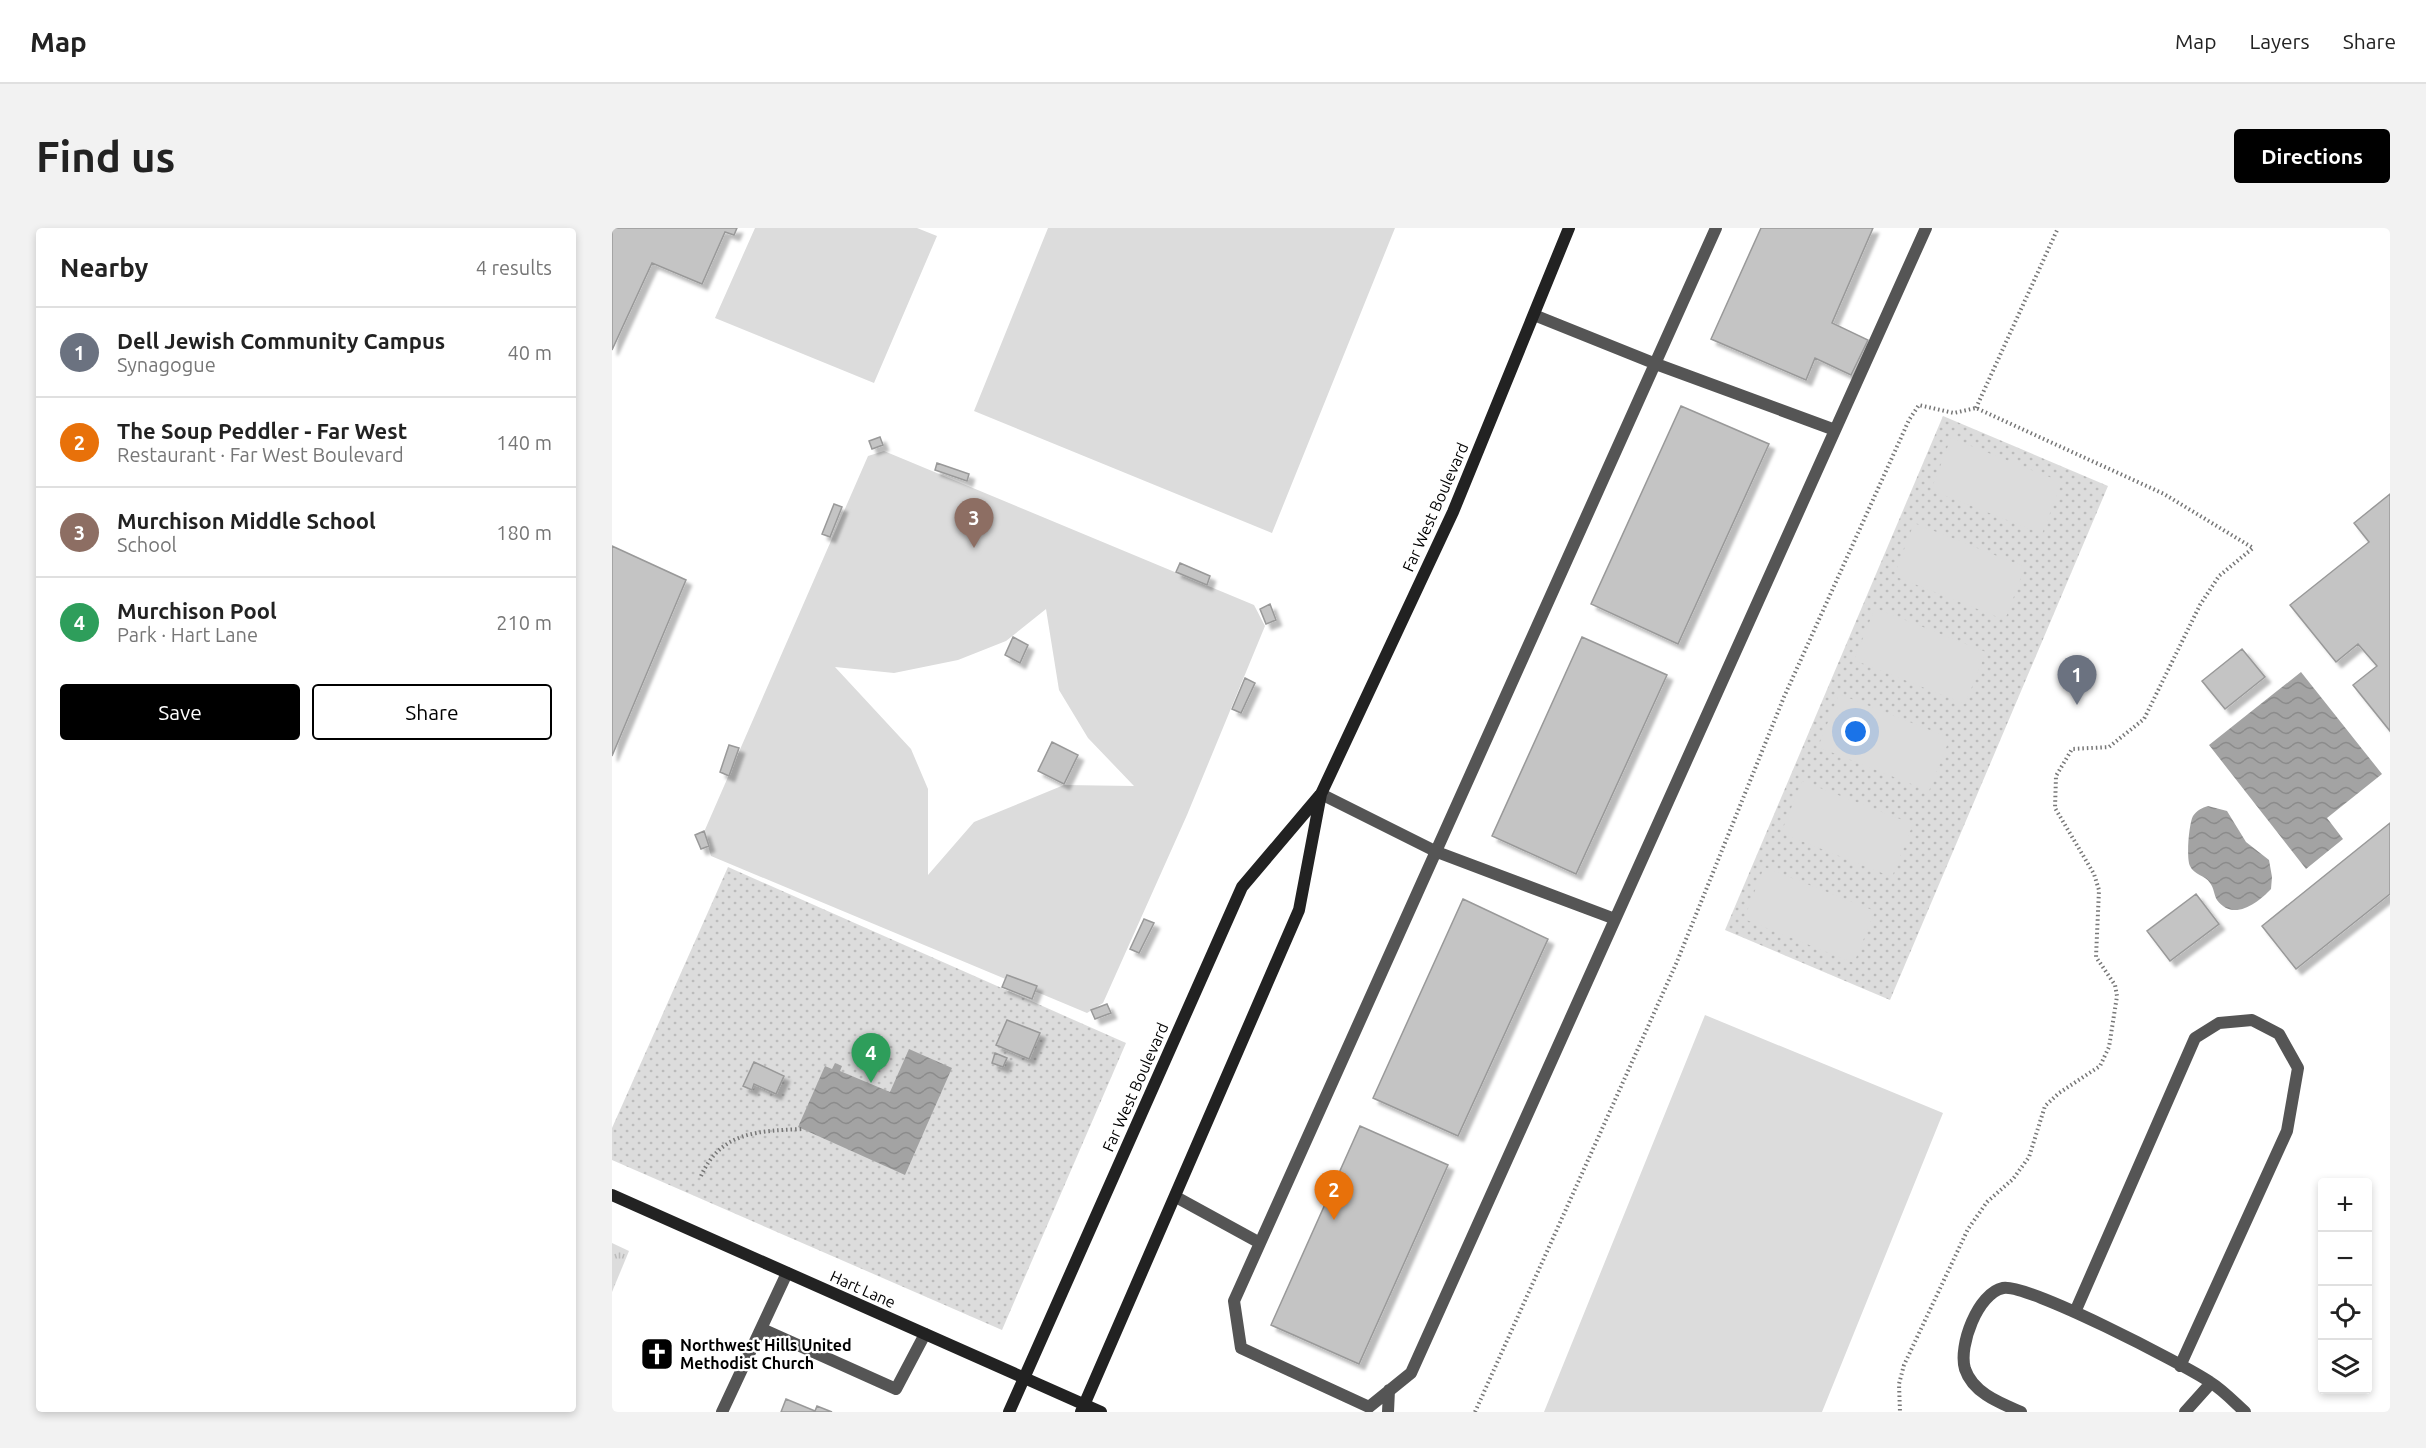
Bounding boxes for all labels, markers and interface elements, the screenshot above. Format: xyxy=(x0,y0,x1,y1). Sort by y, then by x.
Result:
text: Map xyxy=(30,26,87,57)
text: Map xyxy=(2175,29,2216,53)
text: Layers xyxy=(2249,29,2310,53)
text: Share xyxy=(2343,29,2396,53)
button: Directions xyxy=(2234,129,2390,183)
text: Find us xyxy=(36,133,175,180)
text: Nearby xyxy=(60,253,148,282)
text: 4 results xyxy=(476,256,552,279)
text: Dell Jewish Community Campus xyxy=(117,328,445,353)
text: 1 xyxy=(74,341,85,364)
text: 40 m xyxy=(508,341,552,364)
text: Synagogue xyxy=(117,353,216,376)
text: The Soup Peddler - Far West xyxy=(117,418,407,443)
text: 2 xyxy=(74,431,85,454)
text: 140 m xyxy=(496,431,552,454)
street label: Far West Boulevard xyxy=(1398,440,1472,574)
text: Restaurant · Far West Boulevard xyxy=(117,443,404,466)
pin: 3 xyxy=(954,498,994,548)
text: Murchison Middle School xyxy=(117,508,376,533)
text: 3 xyxy=(74,521,85,544)
text: 180 m xyxy=(496,521,552,544)
text: School xyxy=(117,533,177,556)
text: Murchison Pool xyxy=(117,598,277,623)
text: 4 xyxy=(74,611,85,634)
text: 210 m xyxy=(496,611,552,634)
text: Park · Hart Lane xyxy=(117,623,258,646)
pin: 1 xyxy=(2058,656,2096,705)
button: Save xyxy=(60,684,300,740)
button: Share xyxy=(312,684,552,740)
your location xyxy=(1841,717,1870,746)
street label: Far West Boulevard xyxy=(1098,1020,1172,1154)
pin: 4 xyxy=(852,1034,890,1083)
pin: 2 xyxy=(1314,1170,1354,1220)
map controls xyxy=(2318,1178,2372,1394)
button: + xyxy=(2318,1178,2372,1232)
button: − xyxy=(2318,1232,2372,1286)
street label: Hart Lane xyxy=(827,1267,899,1311)
button: locate xyxy=(2318,1286,2372,1340)
church icon: Northwest Hills United Methodist Church xyxy=(639,1336,675,1372)
place label: Northwest Hills United Methodist Church xyxy=(680,1336,852,1372)
button: layers xyxy=(2318,1340,2372,1394)

